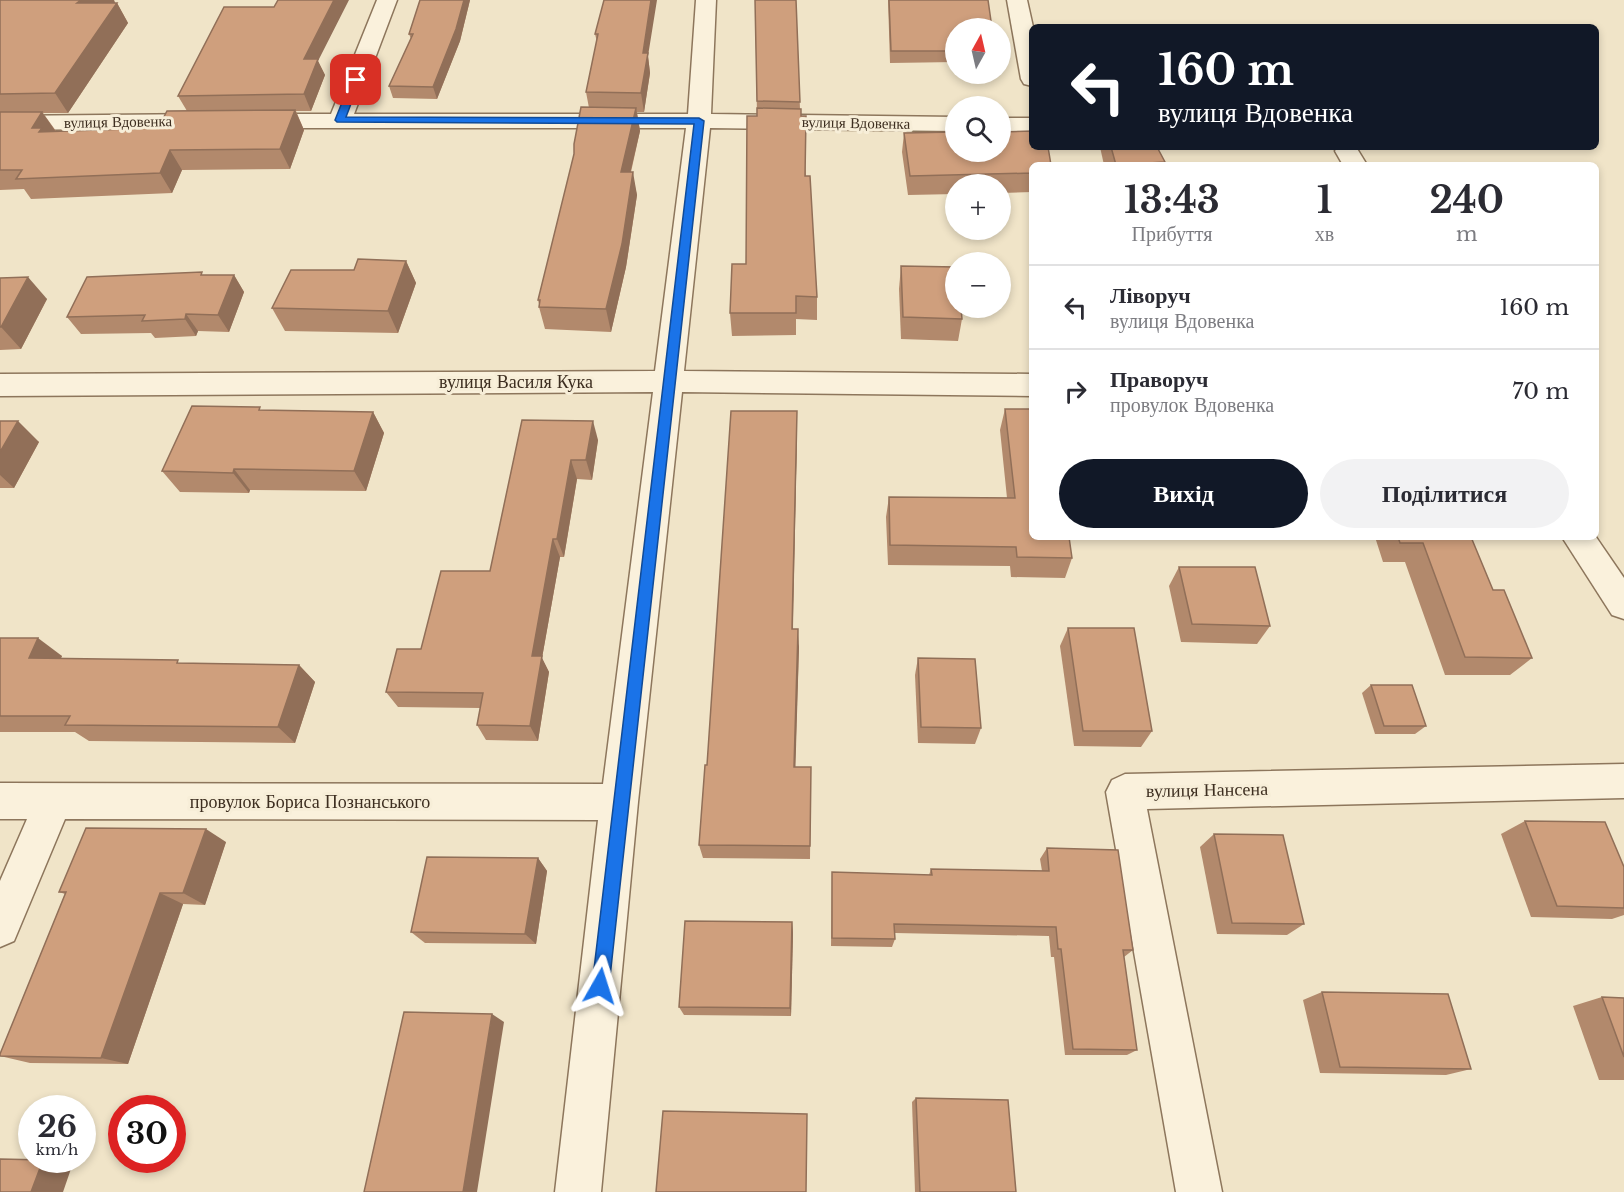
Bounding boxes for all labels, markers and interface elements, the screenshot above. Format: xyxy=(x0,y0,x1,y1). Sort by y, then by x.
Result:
north arrow xyxy=(945,18,1011,84)
map controls xyxy=(945,18,1011,318)
text: 160 m xyxy=(1158,44,1294,96)
icon: left xyxy=(1059,48,1137,126)
pin xyxy=(330,54,381,105)
icon: arrive xyxy=(339,63,372,96)
button: search xyxy=(945,96,1011,162)
text: вулиця Вдовенка xyxy=(1158,96,1353,129)
street label: вулиця Вдовенка xyxy=(64,111,173,132)
street label: вулиця Вдовенка xyxy=(802,112,911,133)
button: + xyxy=(945,174,1011,240)
text: 13:43 xyxy=(1124,178,1220,223)
text: 1 xyxy=(1317,178,1332,223)
text: 240 xyxy=(1429,178,1504,223)
text: Прибуття xyxy=(1131,222,1212,246)
text: хв xyxy=(1315,222,1334,246)
text: m xyxy=(1456,222,1477,246)
button: − xyxy=(945,252,1011,318)
text: Ліворуч xyxy=(1110,282,1191,309)
icon: left xyxy=(1059,291,1092,324)
text: 160 m xyxy=(1499,294,1569,321)
text: вулиця Вдовенка xyxy=(1110,309,1254,333)
text: Праворуч xyxy=(1110,366,1208,393)
street label: вулиця Василя Кука xyxy=(439,371,593,393)
icon: right xyxy=(1059,375,1092,408)
text: 70 m xyxy=(1512,378,1569,405)
text: провулок Вдовенка xyxy=(1110,393,1274,417)
button: Вихід xyxy=(1059,459,1308,528)
button: Поділитися xyxy=(1320,459,1569,528)
street label: вулиця Нансена xyxy=(1146,778,1268,802)
street label: провулок Бориса Познанського xyxy=(190,791,430,813)
position arrow xyxy=(568,954,632,1018)
speed limit sign: 30 xyxy=(108,1095,186,1173)
text: 26 xyxy=(37,1108,77,1145)
text: km/h xyxy=(36,1140,78,1159)

